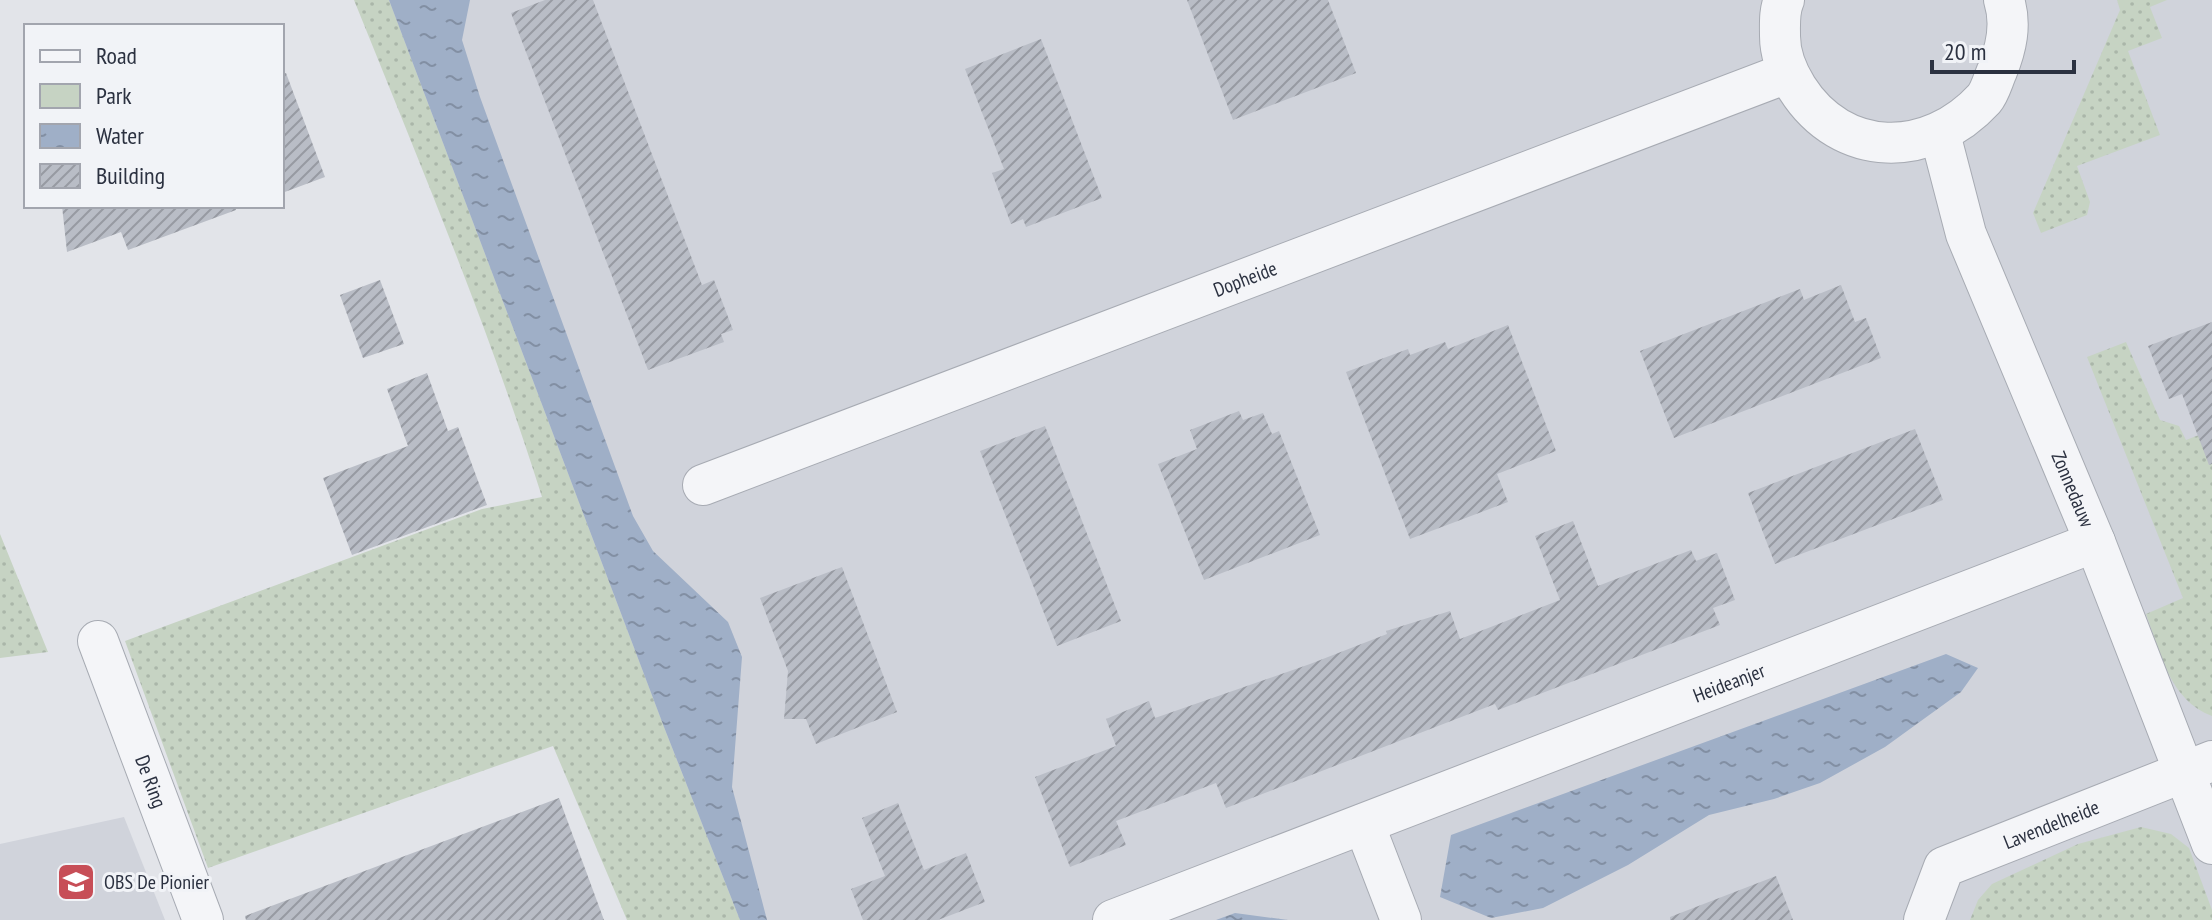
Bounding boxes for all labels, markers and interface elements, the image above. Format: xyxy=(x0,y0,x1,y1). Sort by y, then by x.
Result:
legend xyxy=(24,24,284,208)
scale bar xyxy=(1932,24,2074,74)
text: 20 m xyxy=(1944,36,1986,67)
text: Road xyxy=(96,40,137,71)
text: Park xyxy=(96,80,132,111)
text: Water xyxy=(96,120,144,151)
text: Building xyxy=(96,160,165,191)
street label: Dopheide xyxy=(1210,255,1281,303)
street label: Zonnedauw xyxy=(2046,447,2100,531)
street label: Heideanjer xyxy=(1689,657,1769,709)
street label: De Ring xyxy=(129,751,173,811)
street label: Lavendelheide xyxy=(2000,794,2103,855)
school or university icon: OBS De Pionier xyxy=(55,861,97,903)
place label: OBS De Pionier xyxy=(104,869,210,895)

